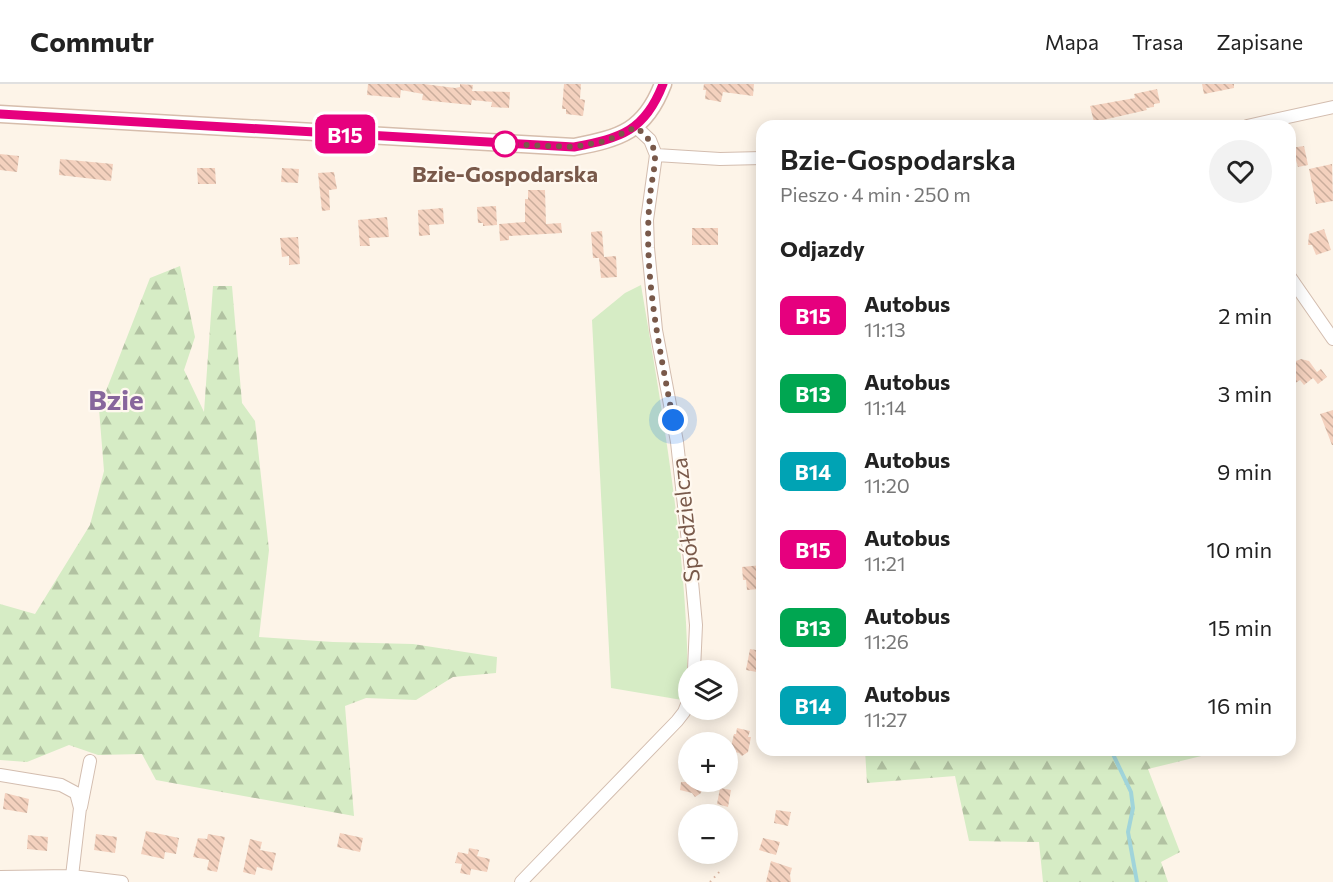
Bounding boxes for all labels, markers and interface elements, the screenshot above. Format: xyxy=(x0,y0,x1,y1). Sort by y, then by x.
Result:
text: Commutr xyxy=(30,24,154,58)
text: Mapa xyxy=(1045,29,1099,54)
text: Trasa xyxy=(1132,29,1183,54)
text: Zapisane xyxy=(1216,29,1303,54)
line badge: B15 xyxy=(310,115,380,154)
text: B15 xyxy=(327,122,363,147)
marker: Bzie-Gospodarska xyxy=(492,131,518,157)
button: heart xyxy=(1209,140,1272,203)
text: Bzie-Gospodarska xyxy=(780,142,1016,176)
place label: Bzie-Gospodarska xyxy=(412,160,598,187)
text: Pieszo · 4 min · 250 m xyxy=(780,182,971,206)
text: Odjazdy xyxy=(780,235,865,262)
text: Autobus xyxy=(864,290,950,317)
text: 2 min xyxy=(1218,302,1272,329)
text: B15 xyxy=(795,303,831,328)
text: 11:13 xyxy=(864,317,906,341)
text: Autobus xyxy=(864,368,950,395)
text: 3 min xyxy=(1218,380,1272,407)
text: B13 xyxy=(795,381,831,406)
district label: Bzie xyxy=(88,382,144,416)
text: 11:14 xyxy=(864,395,906,419)
your location xyxy=(658,405,688,435)
text: Autobus xyxy=(864,446,950,473)
street label: Spółdzielcza xyxy=(665,456,705,584)
text: 9 min xyxy=(1217,458,1272,485)
text: B14 xyxy=(795,459,831,484)
text: 11:20 xyxy=(864,473,910,497)
text: Autobus xyxy=(864,524,950,551)
text: 10 min xyxy=(1207,536,1272,563)
text: B15 xyxy=(795,537,831,562)
text: 11:21 xyxy=(864,551,905,575)
text: Autobus xyxy=(864,602,950,629)
text: 15 min xyxy=(1208,614,1272,641)
text: B13 xyxy=(795,615,831,640)
text: 11:26 xyxy=(864,629,909,653)
map controls xyxy=(678,660,738,864)
button: layers xyxy=(678,660,738,720)
text: Autobus xyxy=(864,680,950,707)
text: 16 min xyxy=(1208,692,1272,719)
text: B14 xyxy=(795,693,831,718)
text: 11:27 xyxy=(864,707,907,731)
button: + xyxy=(678,732,738,792)
button: − xyxy=(678,804,738,864)

